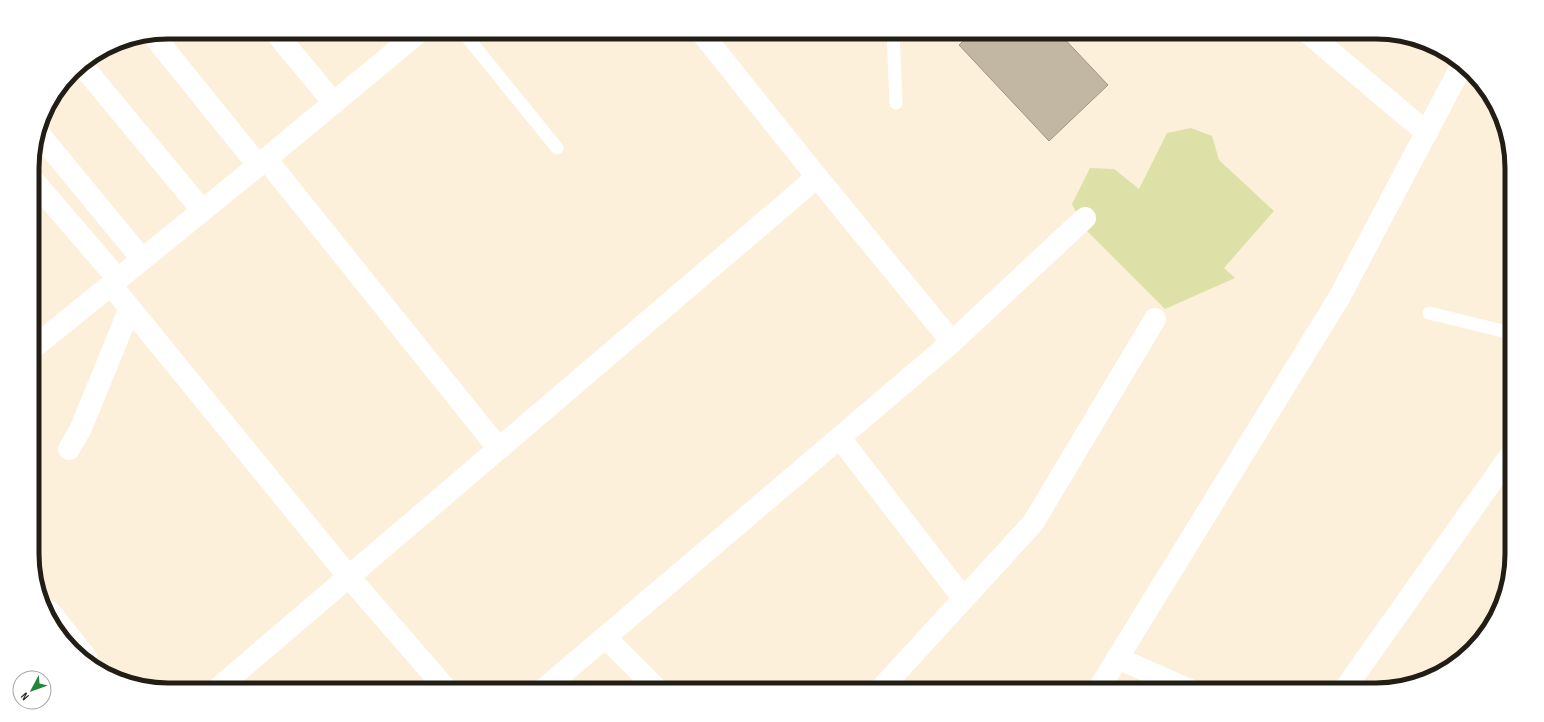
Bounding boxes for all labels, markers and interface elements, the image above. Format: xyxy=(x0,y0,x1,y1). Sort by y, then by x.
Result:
north arrow xyxy=(12,670,52,710)
text: N xyxy=(18,690,32,703)

